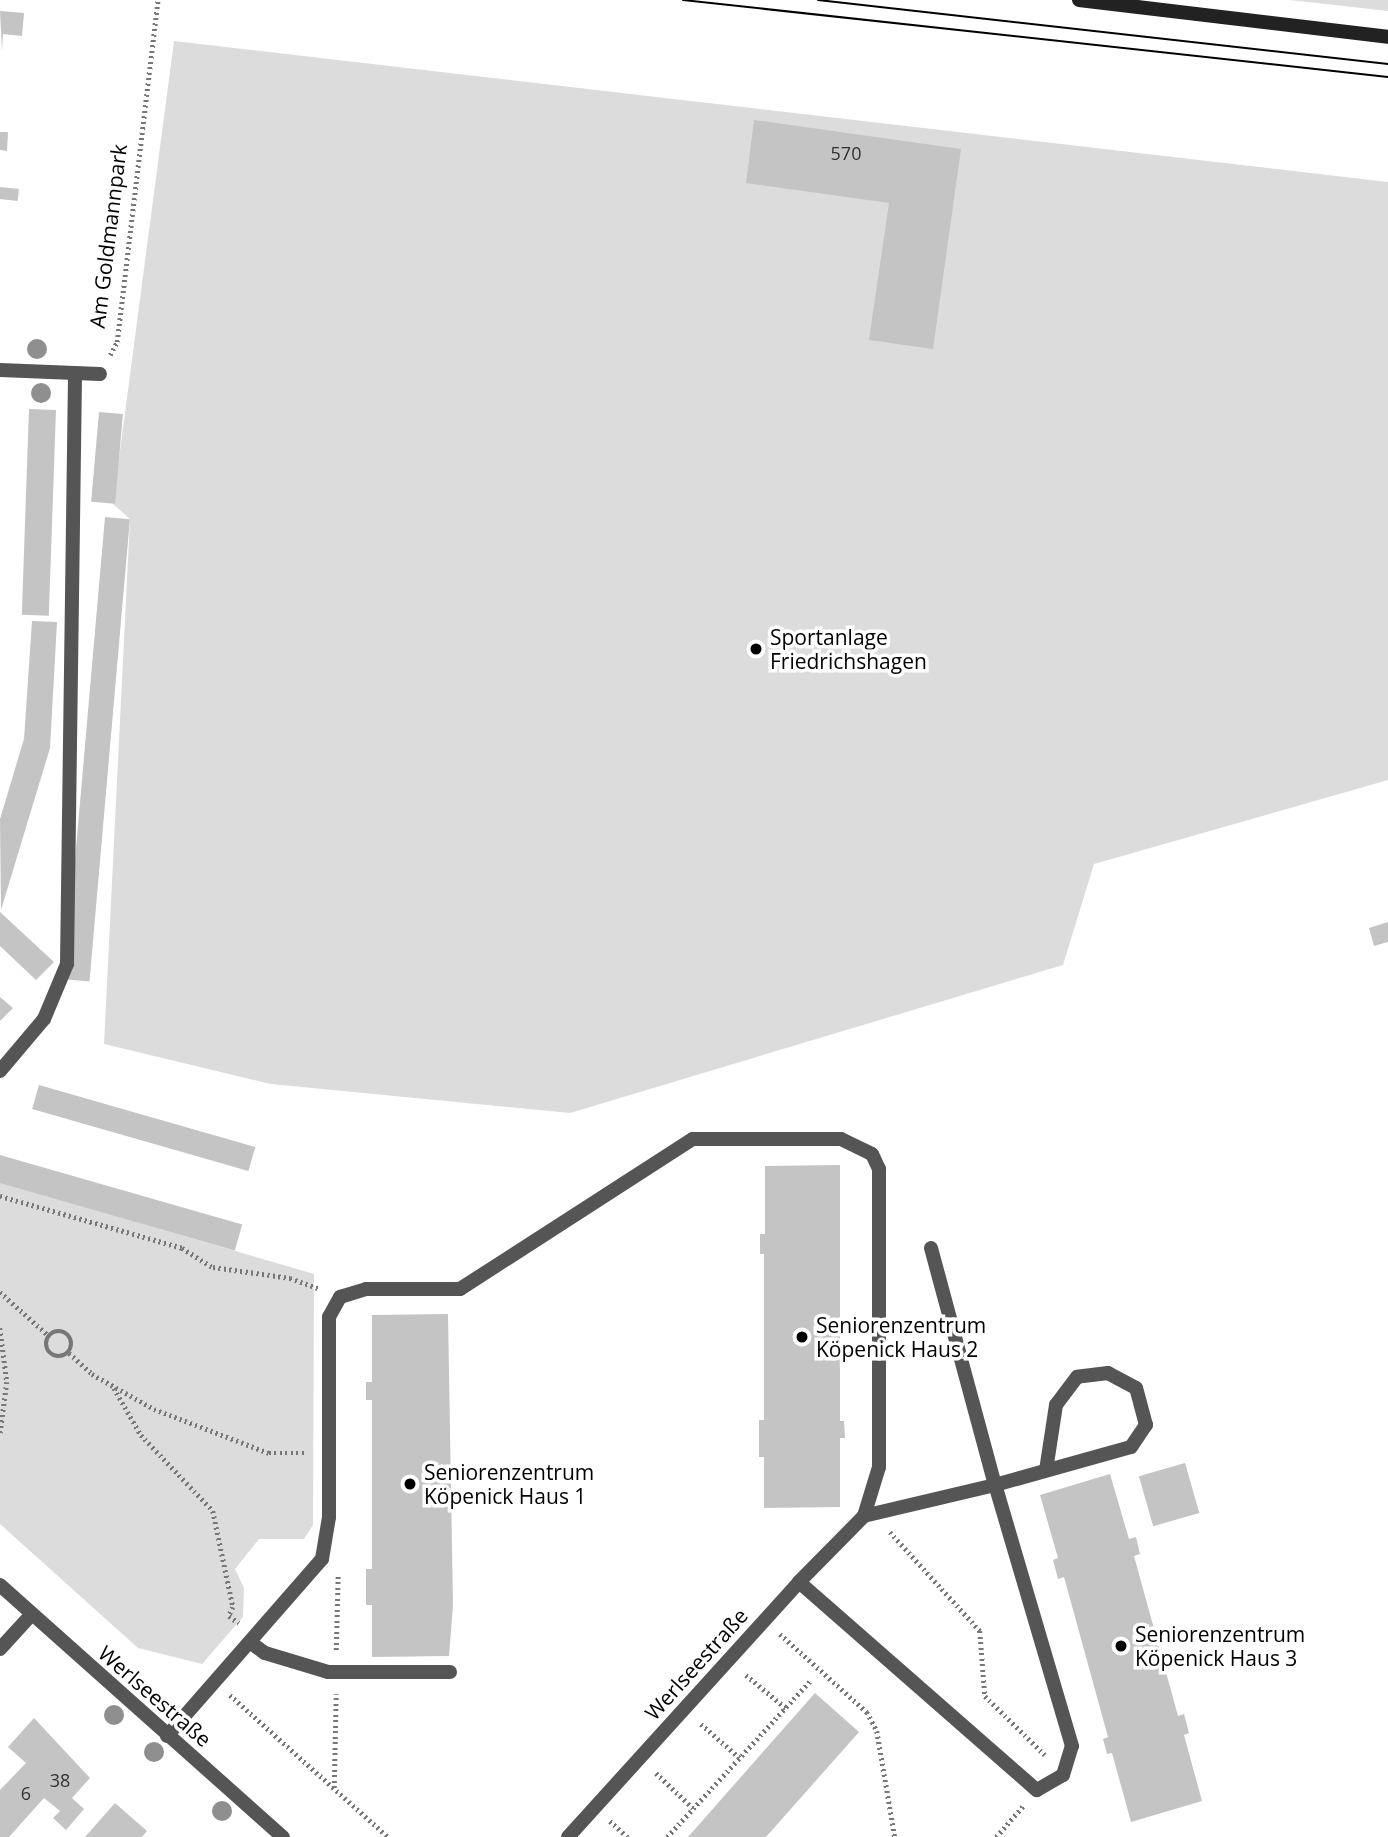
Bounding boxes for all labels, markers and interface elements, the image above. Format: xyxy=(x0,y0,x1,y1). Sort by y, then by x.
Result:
house number: 570 xyxy=(831,142,861,164)
street label: Am Goldmannpark xyxy=(84,143,132,329)
place label: Sportanlage Friedrichshagen xyxy=(770,624,927,674)
marker: Sportanlage Friedrichshagen xyxy=(748,641,764,657)
place label: Seniorenzentrum Köpenick Haus 2 xyxy=(816,1312,986,1362)
marker: Seniorenzentrum Köpenick Haus 2 xyxy=(794,1329,810,1345)
place label: Seniorenzentrum Köpenick Haus 1 xyxy=(424,1459,594,1509)
marker: Seniorenzentrum Köpenick Haus 1 xyxy=(402,1476,418,1492)
street label: Werlseestraße xyxy=(639,1603,753,1725)
place label: Seniorenzentrum Köpenick Haus 3 xyxy=(1135,1621,1305,1671)
marker: Seniorenzentrum Köpenick Haus 3 xyxy=(1113,1638,1129,1654)
street label: Werlseestraße xyxy=(93,1640,217,1752)
house number: 38 xyxy=(50,1769,70,1791)
house number: 6 xyxy=(21,1782,31,1804)

